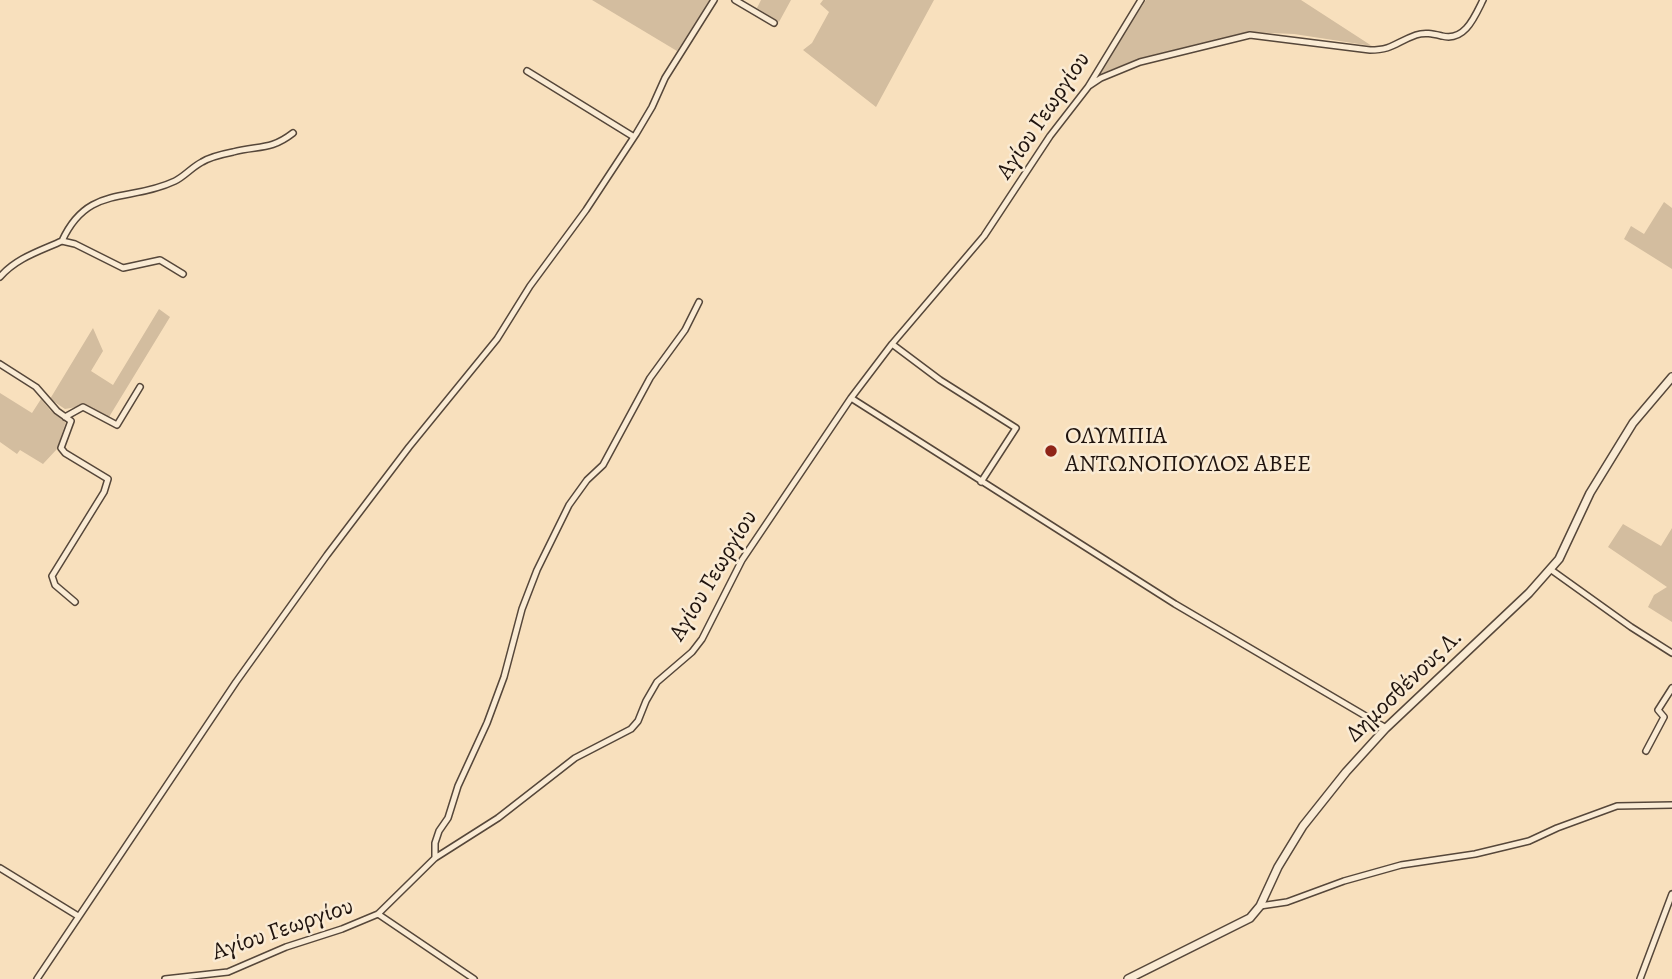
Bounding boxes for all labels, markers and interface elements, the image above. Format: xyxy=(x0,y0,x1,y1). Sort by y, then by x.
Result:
street label: Αγίου Γεωργίου xyxy=(991,47,1097,185)
place label: ΟΛΥΜΠΙΑ ΑΝΤΩΝΟΠΟΥΛΟΣ ΑΒΕΕ xyxy=(1065,423,1311,479)
marker: ΟΛΥΜΠΙΑ ΑΝΤΩΝΟΠΟΥΛΟΣ ΑΒΕΕ xyxy=(1043,443,1059,459)
street label: Αγίου Γεωργίου xyxy=(664,505,764,647)
street label: Δημοσθένους Λ. xyxy=(1341,623,1469,749)
street label: Αγίου Γεωργίου xyxy=(209,892,357,968)

